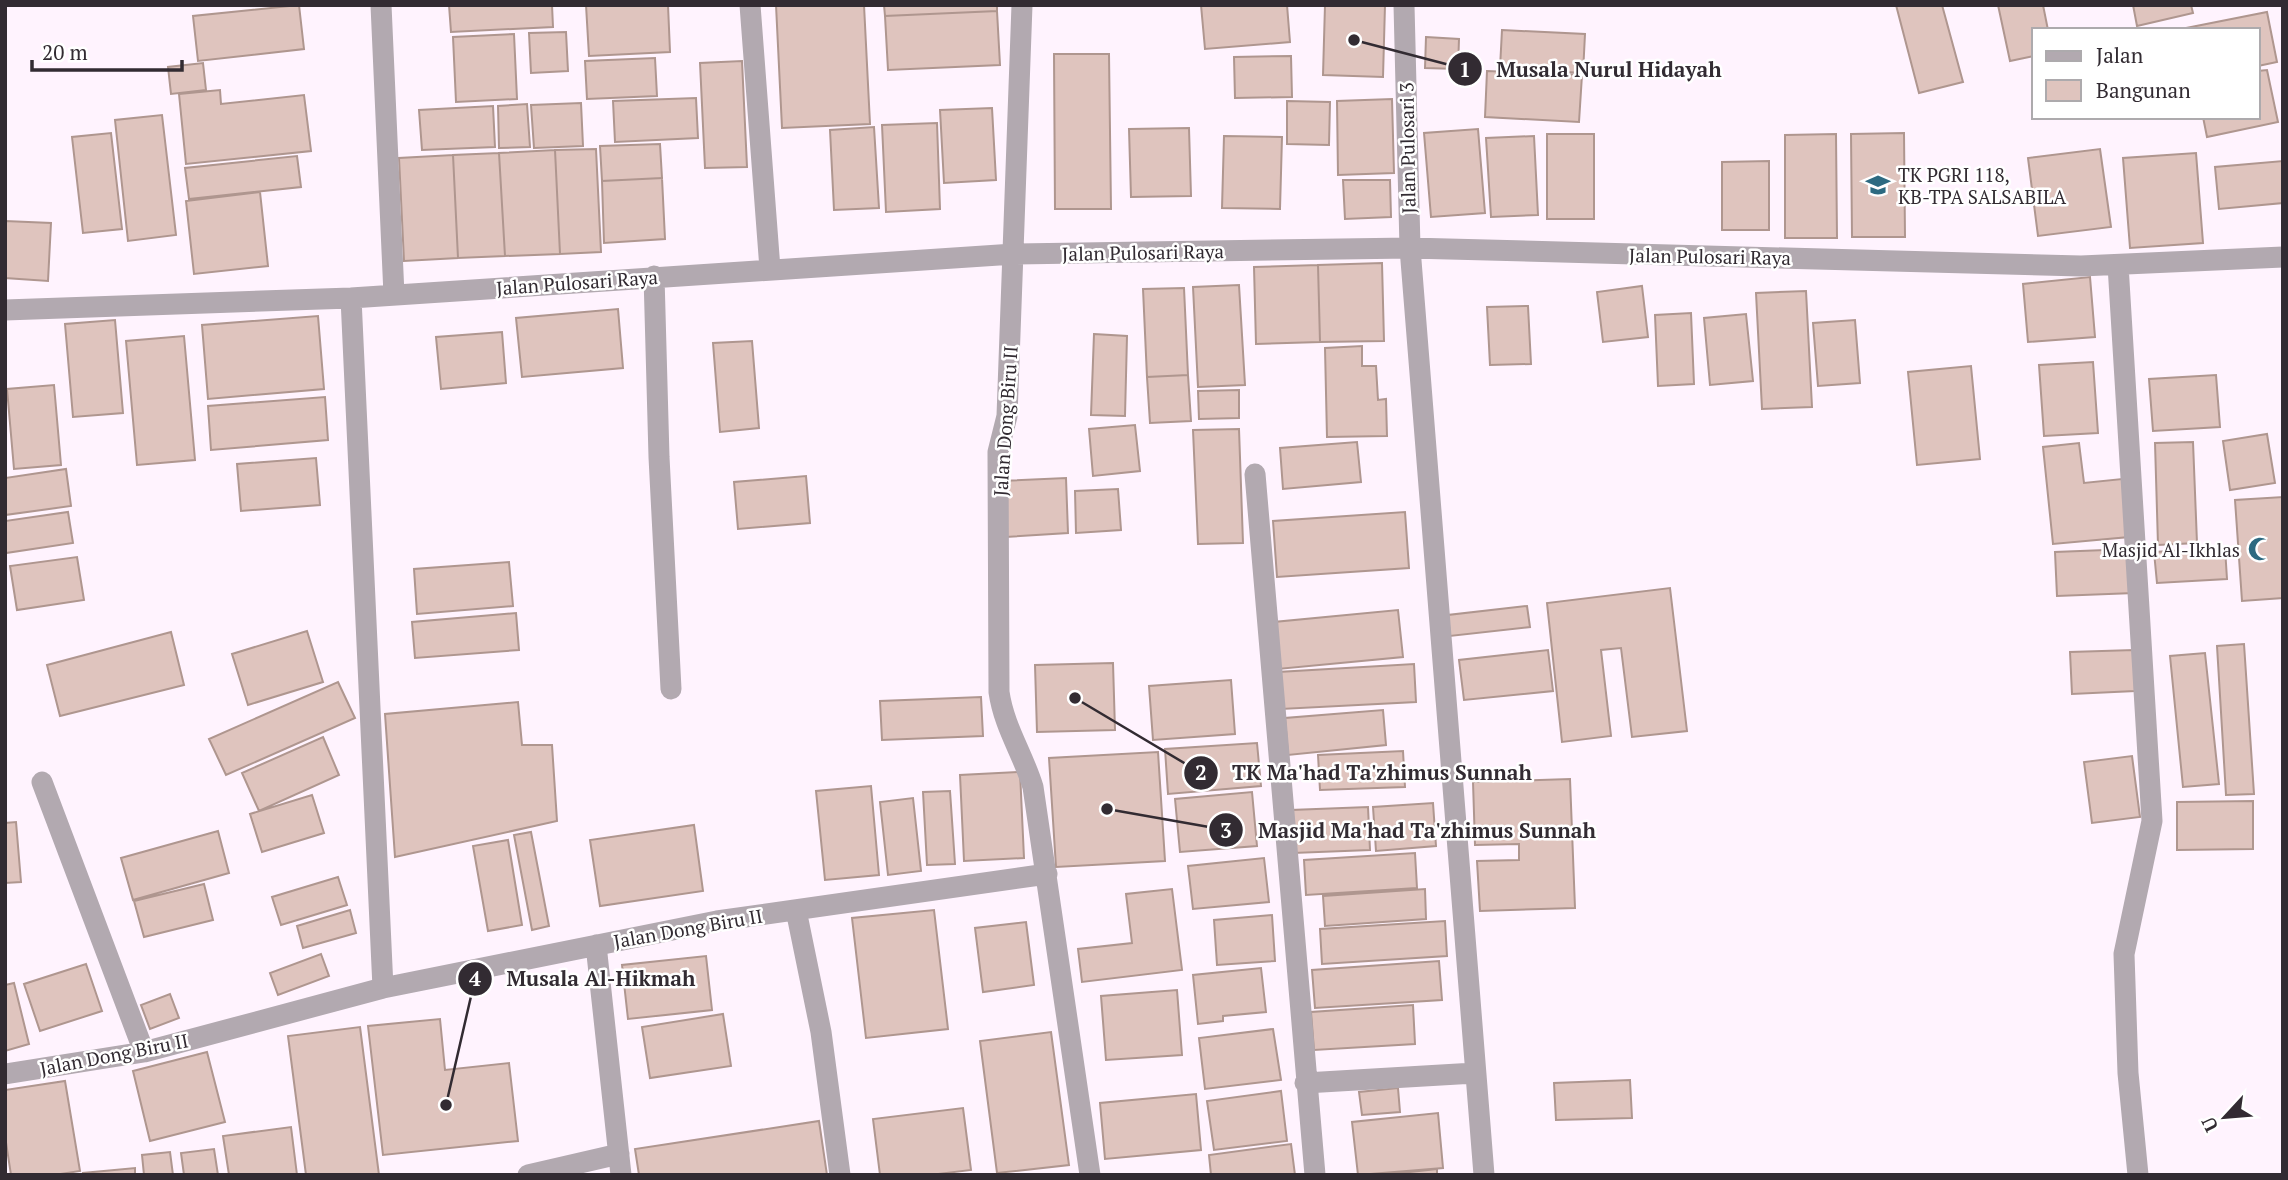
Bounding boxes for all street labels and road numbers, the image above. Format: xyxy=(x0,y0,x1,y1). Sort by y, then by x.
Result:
street label: Jalan Pulosari 3 xyxy=(1393,82,1421,214)
street label: Jalan Pulosari Raya xyxy=(1062,238,1225,266)
street label: Jalan Pulosari Raya xyxy=(1629,242,1792,270)
street label: Jalan Pulosari Raya xyxy=(495,264,659,300)
street label: Jalan Dong Biru II xyxy=(987,345,1023,497)
street label: Jalan Dong Biru II xyxy=(612,903,764,953)
street label: Jalan Dong Biru II xyxy=(38,1027,190,1081)

